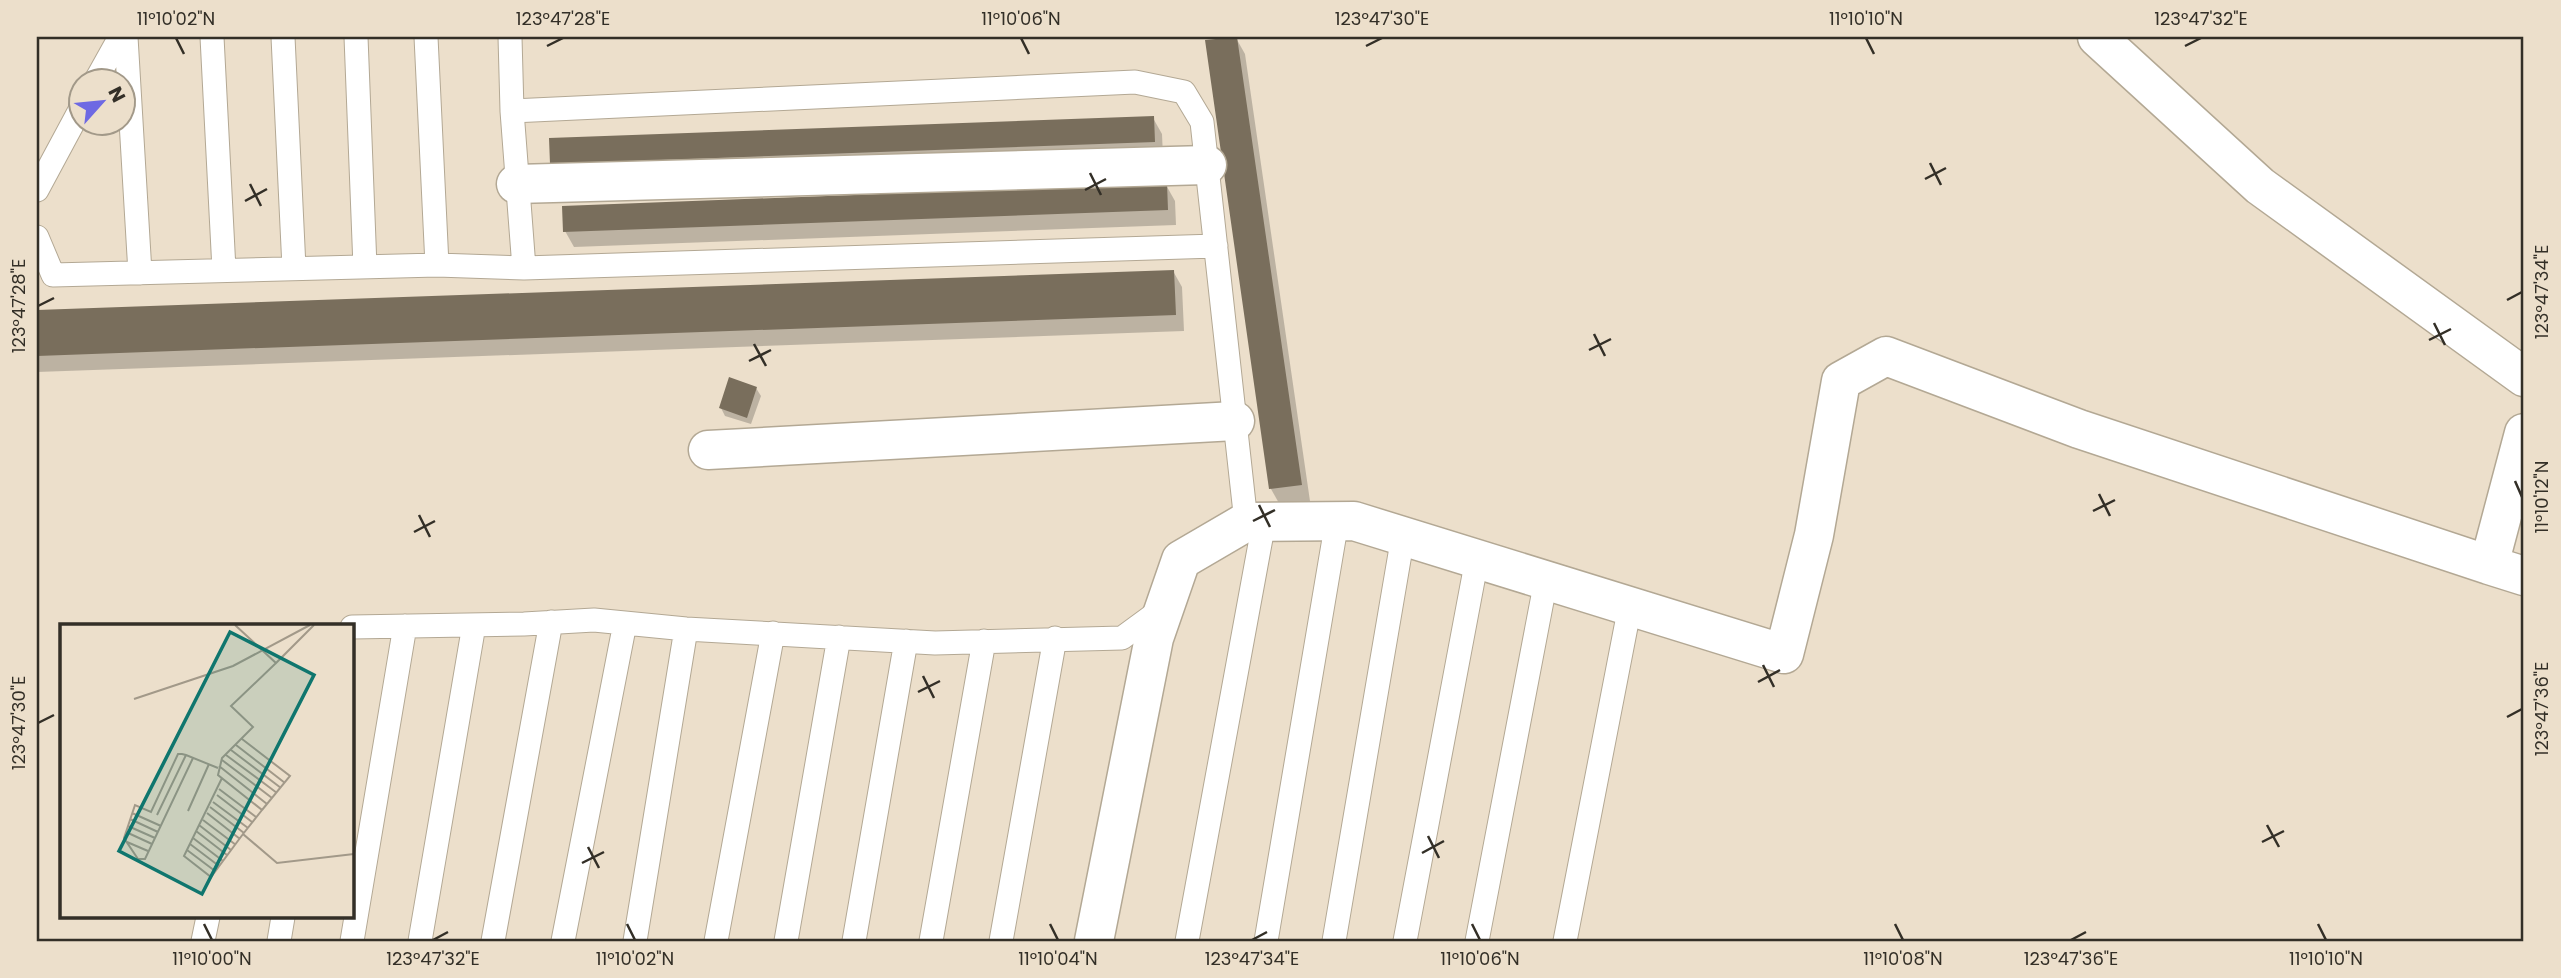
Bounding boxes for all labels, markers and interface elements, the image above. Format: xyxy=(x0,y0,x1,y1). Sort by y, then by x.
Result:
text: 11°10'02"N xyxy=(137,6,215,31)
text: 123°47'28"E xyxy=(516,6,610,31)
text: 11°10'06"N xyxy=(981,6,1061,31)
text: 123°47'30"E xyxy=(1335,6,1429,31)
text: 11°10'10"N xyxy=(1829,6,1903,31)
text: 123°47'32"E xyxy=(2154,6,2248,31)
north arrow xyxy=(66,66,136,136)
text: N xyxy=(101,82,132,107)
text: 123°47'34"E xyxy=(2529,245,2554,339)
text: 123°47'28"E xyxy=(6,259,31,353)
text: 11°10'12"N xyxy=(2529,461,2554,533)
inset map xyxy=(60,624,354,918)
text: 123°47'36"E xyxy=(2529,662,2554,756)
text: 123°47'30"E xyxy=(6,676,31,770)
text: 11°10'00"N xyxy=(172,946,252,971)
text: 123°47'32"E xyxy=(386,946,480,971)
text: 11°10'02"N xyxy=(596,946,674,971)
text: 11°10'04"N xyxy=(1018,946,1098,971)
text: 123°47'34"E xyxy=(1205,946,1299,971)
text: 11°10'06"N xyxy=(1440,946,1520,971)
text: 11°10'08"N xyxy=(1863,946,1943,971)
text: 123°47'36"E xyxy=(2024,946,2118,971)
text: 11°10'10"N xyxy=(2289,946,2363,971)

